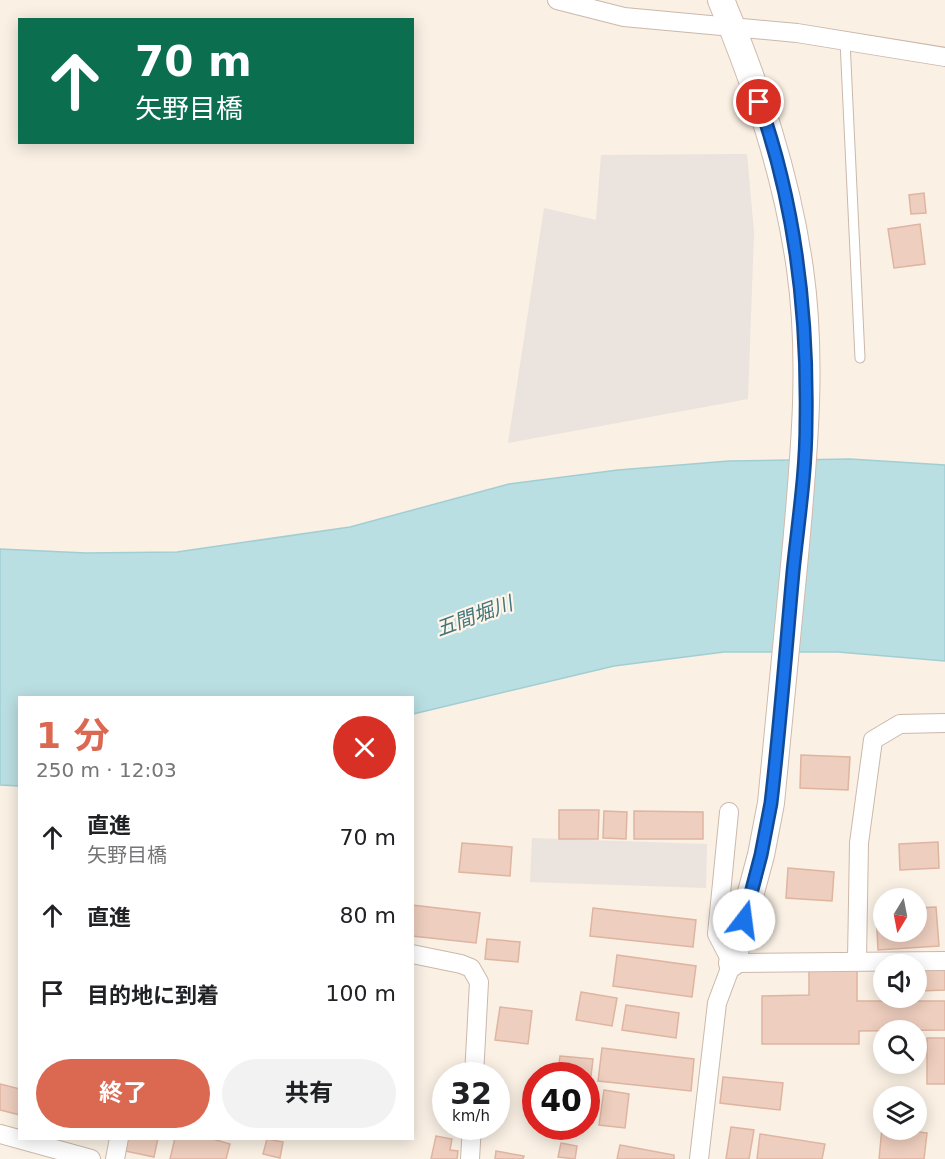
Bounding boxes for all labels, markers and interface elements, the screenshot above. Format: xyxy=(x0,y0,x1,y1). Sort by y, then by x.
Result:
text: 70 m xyxy=(135,37,252,86)
icon: ahead xyxy=(36,42,114,120)
pin xyxy=(733,76,784,127)
icon: arrive xyxy=(742,85,775,118)
text: 矢野目橋 xyxy=(135,93,243,124)
water label: 五間堀川 xyxy=(432,590,518,641)
text: 1 分 xyxy=(36,715,110,756)
button: close xyxy=(333,716,396,779)
text: 250 m · 12:03 xyxy=(36,758,177,782)
text: 直進 xyxy=(87,813,131,838)
icon: ahead xyxy=(36,821,69,854)
text: 70 m xyxy=(340,825,396,850)
text: 矢野目橋 xyxy=(87,843,167,867)
position arrow xyxy=(712,888,776,952)
north arrow xyxy=(873,888,927,942)
map controls xyxy=(873,888,927,1140)
icon: ahead xyxy=(36,899,69,932)
text: 80 m xyxy=(340,903,396,928)
text: 直進 xyxy=(87,905,131,930)
button: sound xyxy=(873,954,927,1008)
icon: arrive xyxy=(36,977,69,1010)
text: 100 m xyxy=(326,981,396,1006)
text: 目的地に到着 xyxy=(87,983,219,1008)
button: search xyxy=(873,1020,927,1074)
button: 終了 xyxy=(36,1059,210,1128)
button: 共有 xyxy=(222,1059,396,1128)
speed limit sign: 40 xyxy=(522,1062,600,1140)
text: 32 xyxy=(450,1076,492,1111)
button: layers xyxy=(873,1086,927,1140)
text: km/h xyxy=(452,1107,490,1125)

